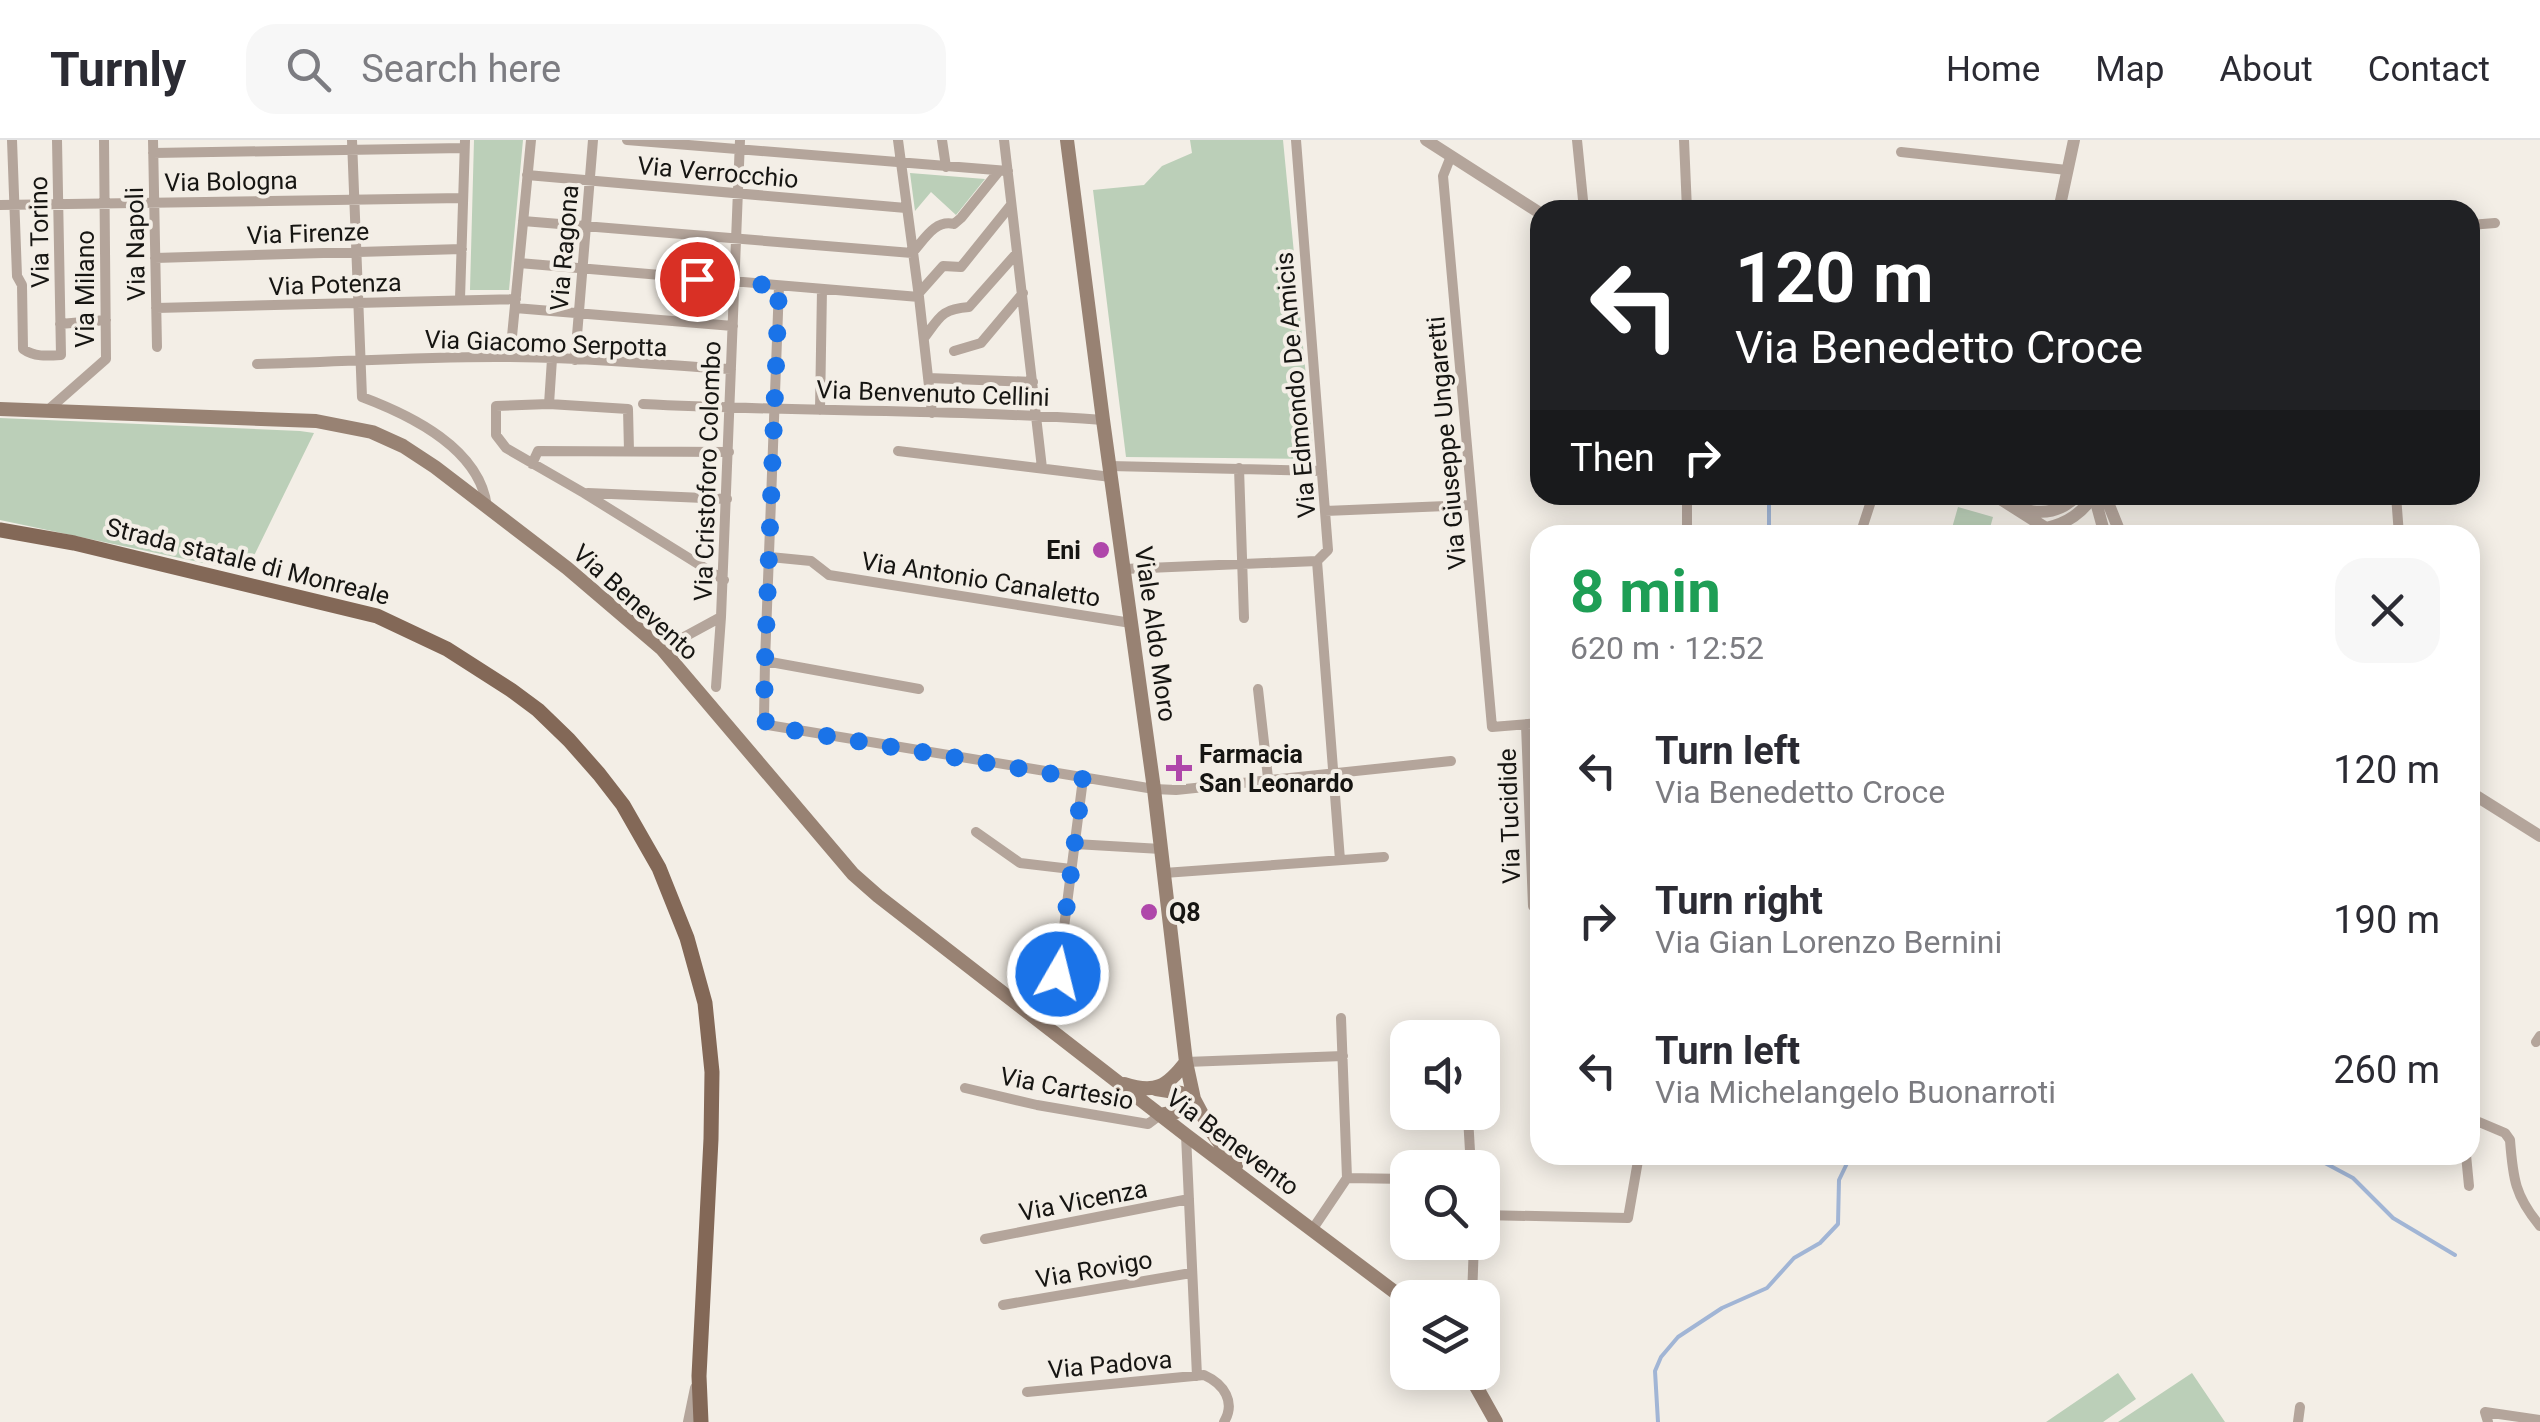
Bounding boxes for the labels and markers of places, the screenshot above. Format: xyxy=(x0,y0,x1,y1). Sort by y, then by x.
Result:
pin xyxy=(655,237,740,322)
place label: Eni xyxy=(1046,536,1081,565)
marker: Eni xyxy=(1090,539,1112,561)
place label: Farmacia San Leonardo xyxy=(1199,740,1354,798)
marker: Farmacia San Leonardo xyxy=(1168,757,1190,779)
place label: Q8 xyxy=(1169,898,1201,927)
marker: Q8 xyxy=(1138,901,1160,923)

